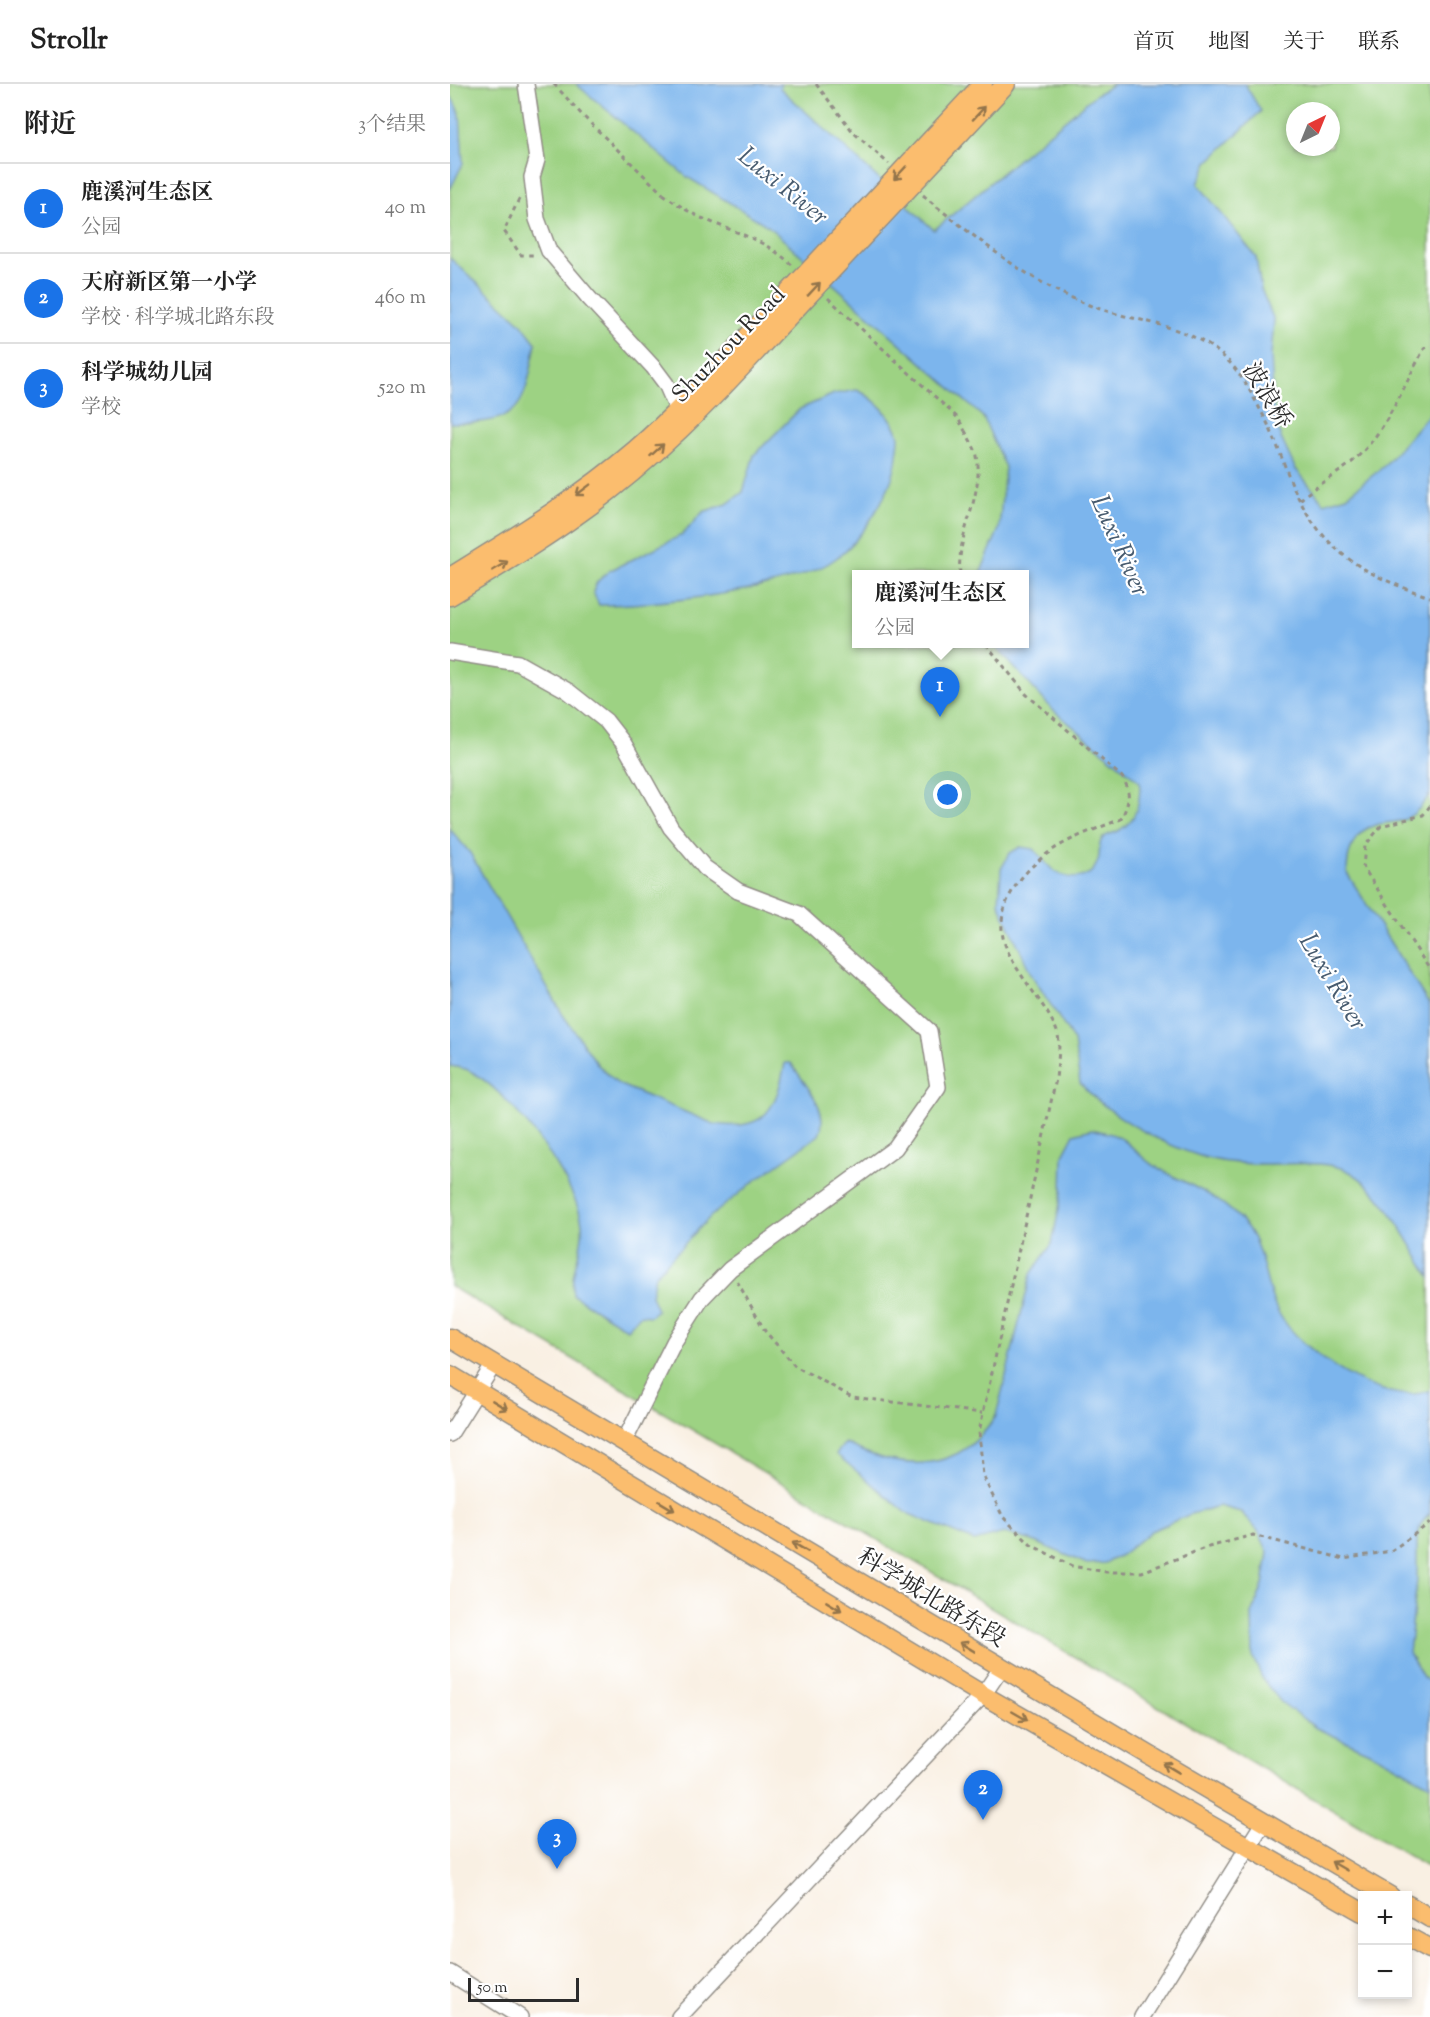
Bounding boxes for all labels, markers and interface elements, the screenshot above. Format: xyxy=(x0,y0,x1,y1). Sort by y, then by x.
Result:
text: Strollr xyxy=(30,21,108,61)
text: 首页 xyxy=(1133,28,1175,58)
text: 地图 xyxy=(1208,28,1250,58)
text: 关于 xyxy=(1283,28,1325,58)
text: 联系 xyxy=(1358,28,1400,58)
north arrow xyxy=(1286,102,1340,156)
one-way arrow xyxy=(972,106,986,121)
text: 附近 xyxy=(24,107,76,144)
text: 3个结果 xyxy=(358,111,426,140)
water label: Luxi River xyxy=(729,139,836,235)
one-way arrow xyxy=(893,165,907,180)
text: 鹿溪河生态区 xyxy=(81,178,213,210)
text: 1 xyxy=(40,194,47,223)
text: 40 m xyxy=(385,194,426,223)
text: 公园 xyxy=(81,214,121,243)
text: 天府新区第一小学 xyxy=(81,268,257,300)
street label: Shuzhou Road xyxy=(665,279,794,411)
one-way arrow xyxy=(807,282,821,297)
text: 2 xyxy=(39,284,48,313)
text: 460 m xyxy=(375,284,426,313)
text: 学校 · 科学城北路东段 xyxy=(81,304,275,333)
street label: 波浪桥 xyxy=(1233,356,1299,436)
text: 科学城幼儿园 xyxy=(81,358,213,390)
text: 3 xyxy=(39,374,48,403)
text: 520 m xyxy=(378,374,426,403)
text: 学校 xyxy=(81,394,121,423)
one-way arrow xyxy=(649,443,664,457)
one-way arrow xyxy=(576,483,592,496)
water label: Luxi River xyxy=(1080,490,1157,602)
one-way arrow xyxy=(491,560,508,572)
popup xyxy=(852,570,1029,648)
text: 鹿溪河生态区 xyxy=(874,579,1007,611)
text: 公园 xyxy=(874,615,914,644)
pin: 1 xyxy=(920,668,960,717)
your location xyxy=(933,780,962,809)
water label: Luxi River xyxy=(1288,927,1375,1038)
one-way arrow xyxy=(491,1400,508,1412)
one-way arrow xyxy=(658,1500,675,1512)
one-way arrow xyxy=(792,1540,809,1552)
street label: 科学城北路东段 xyxy=(850,1541,1012,1657)
one-way arrow xyxy=(825,1600,842,1612)
one-way arrow xyxy=(959,1640,976,1652)
one-way arrow xyxy=(1011,1711,1028,1723)
one-way arrow xyxy=(1163,1762,1180,1774)
pin: 2 xyxy=(964,1770,1002,1820)
pin: 3 xyxy=(538,1820,576,1869)
one-way arrow xyxy=(1331,1860,1348,1872)
map controls xyxy=(1358,1891,1412,1999)
button: + xyxy=(1358,1891,1412,1945)
button: − xyxy=(1358,1945,1412,1999)
scale bar xyxy=(468,1975,579,2002)
text: 50 m xyxy=(477,1977,508,2000)

